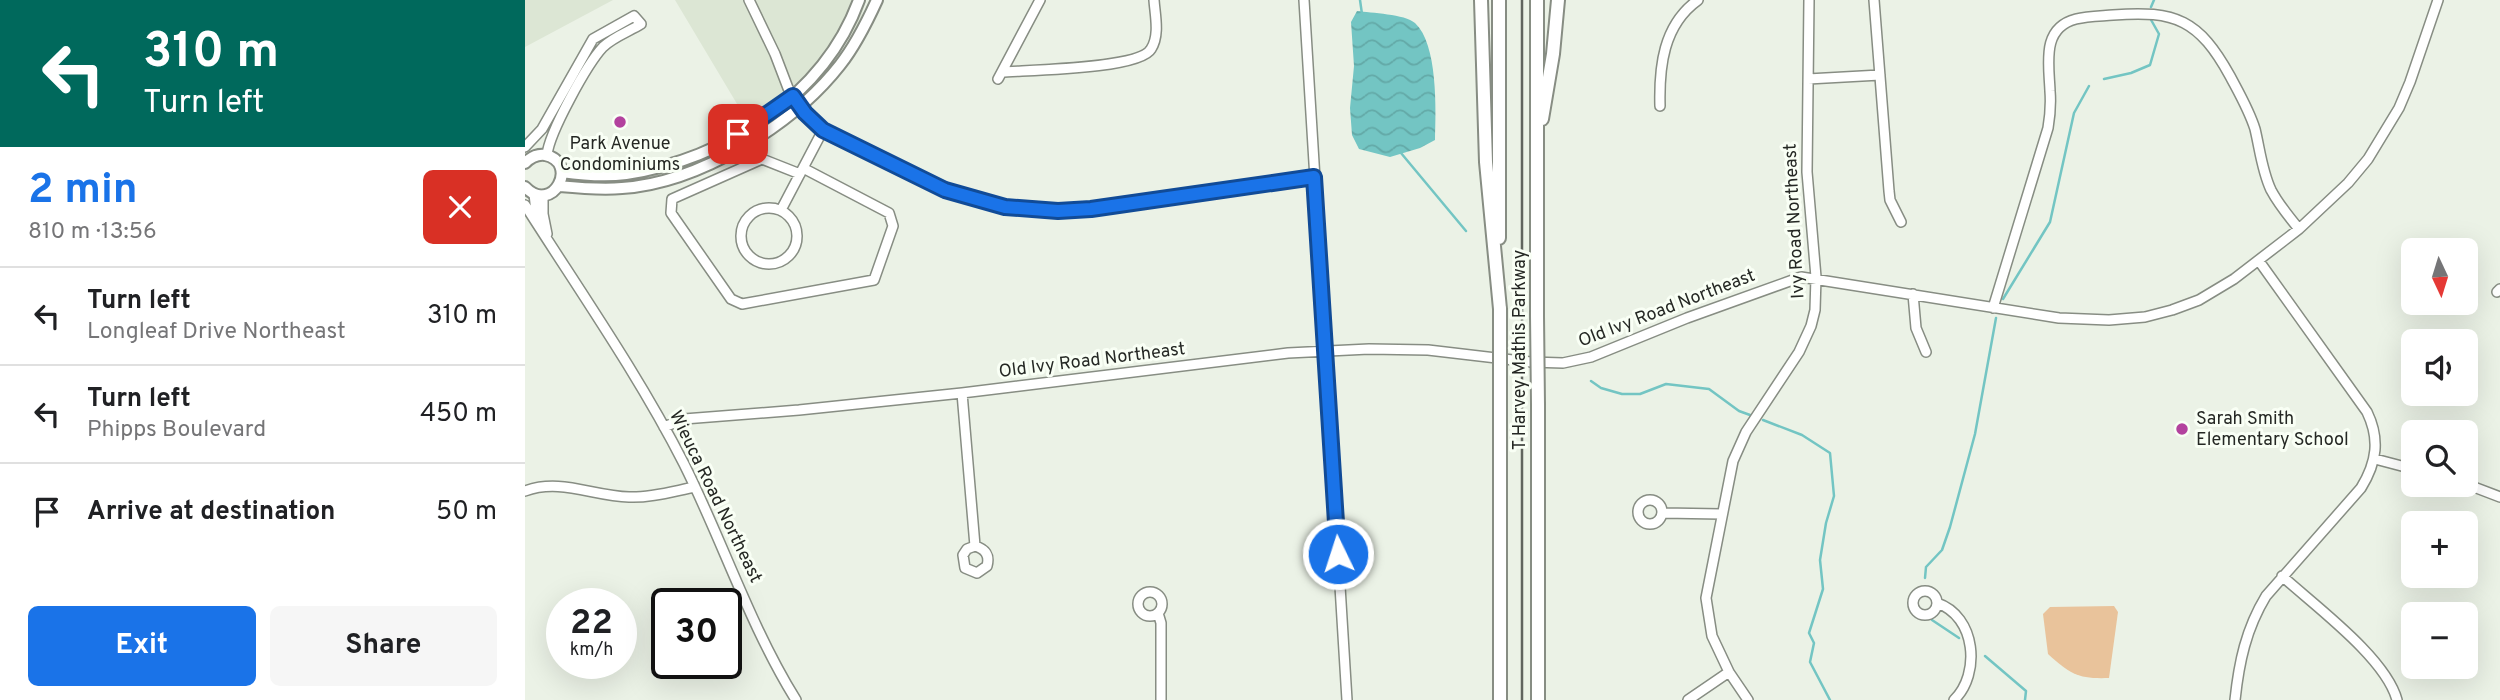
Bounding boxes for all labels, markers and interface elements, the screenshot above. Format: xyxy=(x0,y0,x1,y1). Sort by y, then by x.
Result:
text: 310 m xyxy=(143,23,279,85)
icon: left xyxy=(28,28,119,119)
text: Turn left xyxy=(143,84,264,124)
pin xyxy=(708,104,768,164)
marker: Park Avenue Condominiums xyxy=(612,114,628,130)
icon: arrive xyxy=(719,115,757,153)
place label: Park Avenue Condominiums xyxy=(560,133,680,177)
street label: Ivy Road Northeast xyxy=(1779,143,1811,299)
text: 2 min xyxy=(28,165,138,218)
button: close xyxy=(423,170,497,244)
text: 810 m · 13:56 xyxy=(28,218,157,247)
north arrow xyxy=(2401,238,2478,315)
map controls xyxy=(2401,238,2478,679)
street label: T Harvey Mathis Parkway xyxy=(1509,250,1532,450)
street label: Old Ivy Road Northeast xyxy=(1575,265,1759,353)
text: Turn left xyxy=(87,285,191,318)
icon: left xyxy=(28,297,66,335)
text: 310 m xyxy=(427,300,497,333)
text: Longleaf Drive Northeast xyxy=(87,318,346,347)
button: sound xyxy=(2401,329,2478,406)
street label: Old Ivy Road Northeast xyxy=(997,338,1187,384)
text: Turn left xyxy=(87,383,191,416)
icon: left xyxy=(28,395,66,433)
text: 450 m xyxy=(420,398,497,431)
street label: Wieuca Road Northeast xyxy=(663,407,767,587)
place label: Sarah Smith Elementary School xyxy=(2196,408,2349,452)
text: Phipps Boulevard xyxy=(87,416,266,445)
button: search xyxy=(2401,420,2478,497)
marker: Sarah Smith Elementary School xyxy=(2174,421,2190,437)
icon: arrive xyxy=(28,493,66,531)
text: Arrive at destination xyxy=(87,496,335,529)
text: 50 m xyxy=(436,496,497,529)
button: + xyxy=(2401,511,2478,588)
position arrow xyxy=(1301,517,1375,591)
speed limit sign: 30 xyxy=(651,588,742,679)
text: 22 xyxy=(570,602,613,646)
button: − xyxy=(2401,602,2478,679)
button: Exit xyxy=(28,606,256,686)
button: Share xyxy=(270,606,497,686)
text: km/h xyxy=(570,639,613,662)

